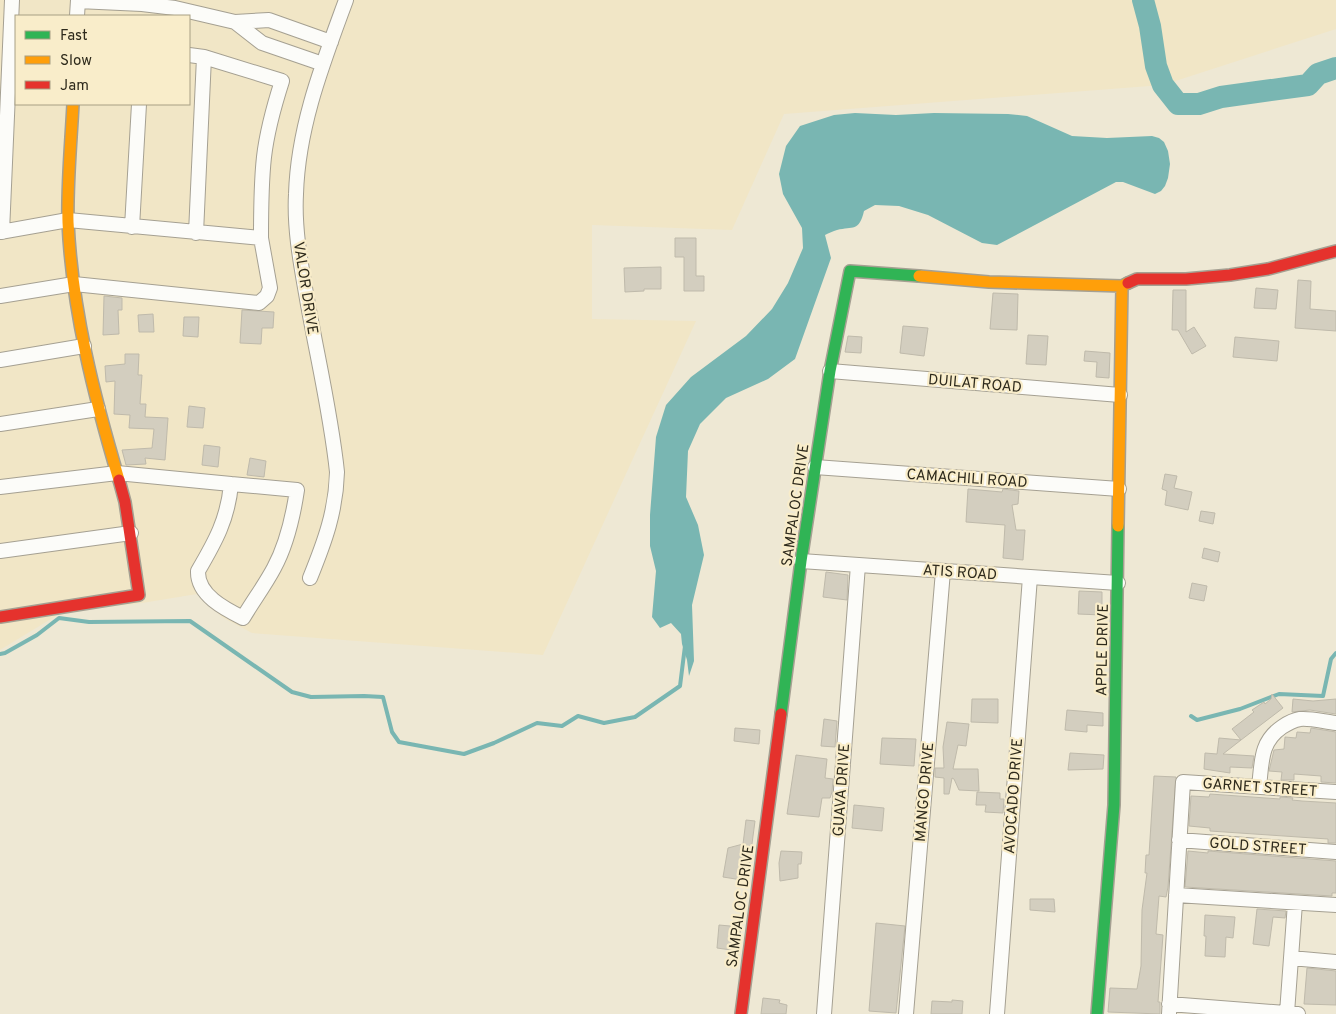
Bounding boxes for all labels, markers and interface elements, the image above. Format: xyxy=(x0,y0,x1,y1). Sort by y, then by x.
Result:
legend xyxy=(15,15,190,105)
text: Fast xyxy=(60,27,88,46)
text: Slow xyxy=(60,52,92,71)
text: Jam xyxy=(60,77,89,96)
street label: VALOR DRIVE xyxy=(288,240,321,336)
street label: DUILAT ROAD xyxy=(927,371,1022,398)
street label: SAMPALOC DRIVE xyxy=(778,443,814,568)
street label: CAMACHILI ROAD xyxy=(906,466,1028,493)
street label: ATIS ROAD xyxy=(922,561,998,586)
street label: APPLE DRIVE xyxy=(1093,604,1114,696)
street label: AVOCADO DRIVE xyxy=(1001,738,1028,855)
street label: MANGO DRIVE xyxy=(912,742,939,843)
street label: GUAVA DRIVE xyxy=(830,743,855,837)
street label: GARNET STREET xyxy=(1202,775,1318,802)
street label: GOLD STREET xyxy=(1209,835,1307,860)
street label: SAMPALOC DRIVE xyxy=(723,844,759,969)

